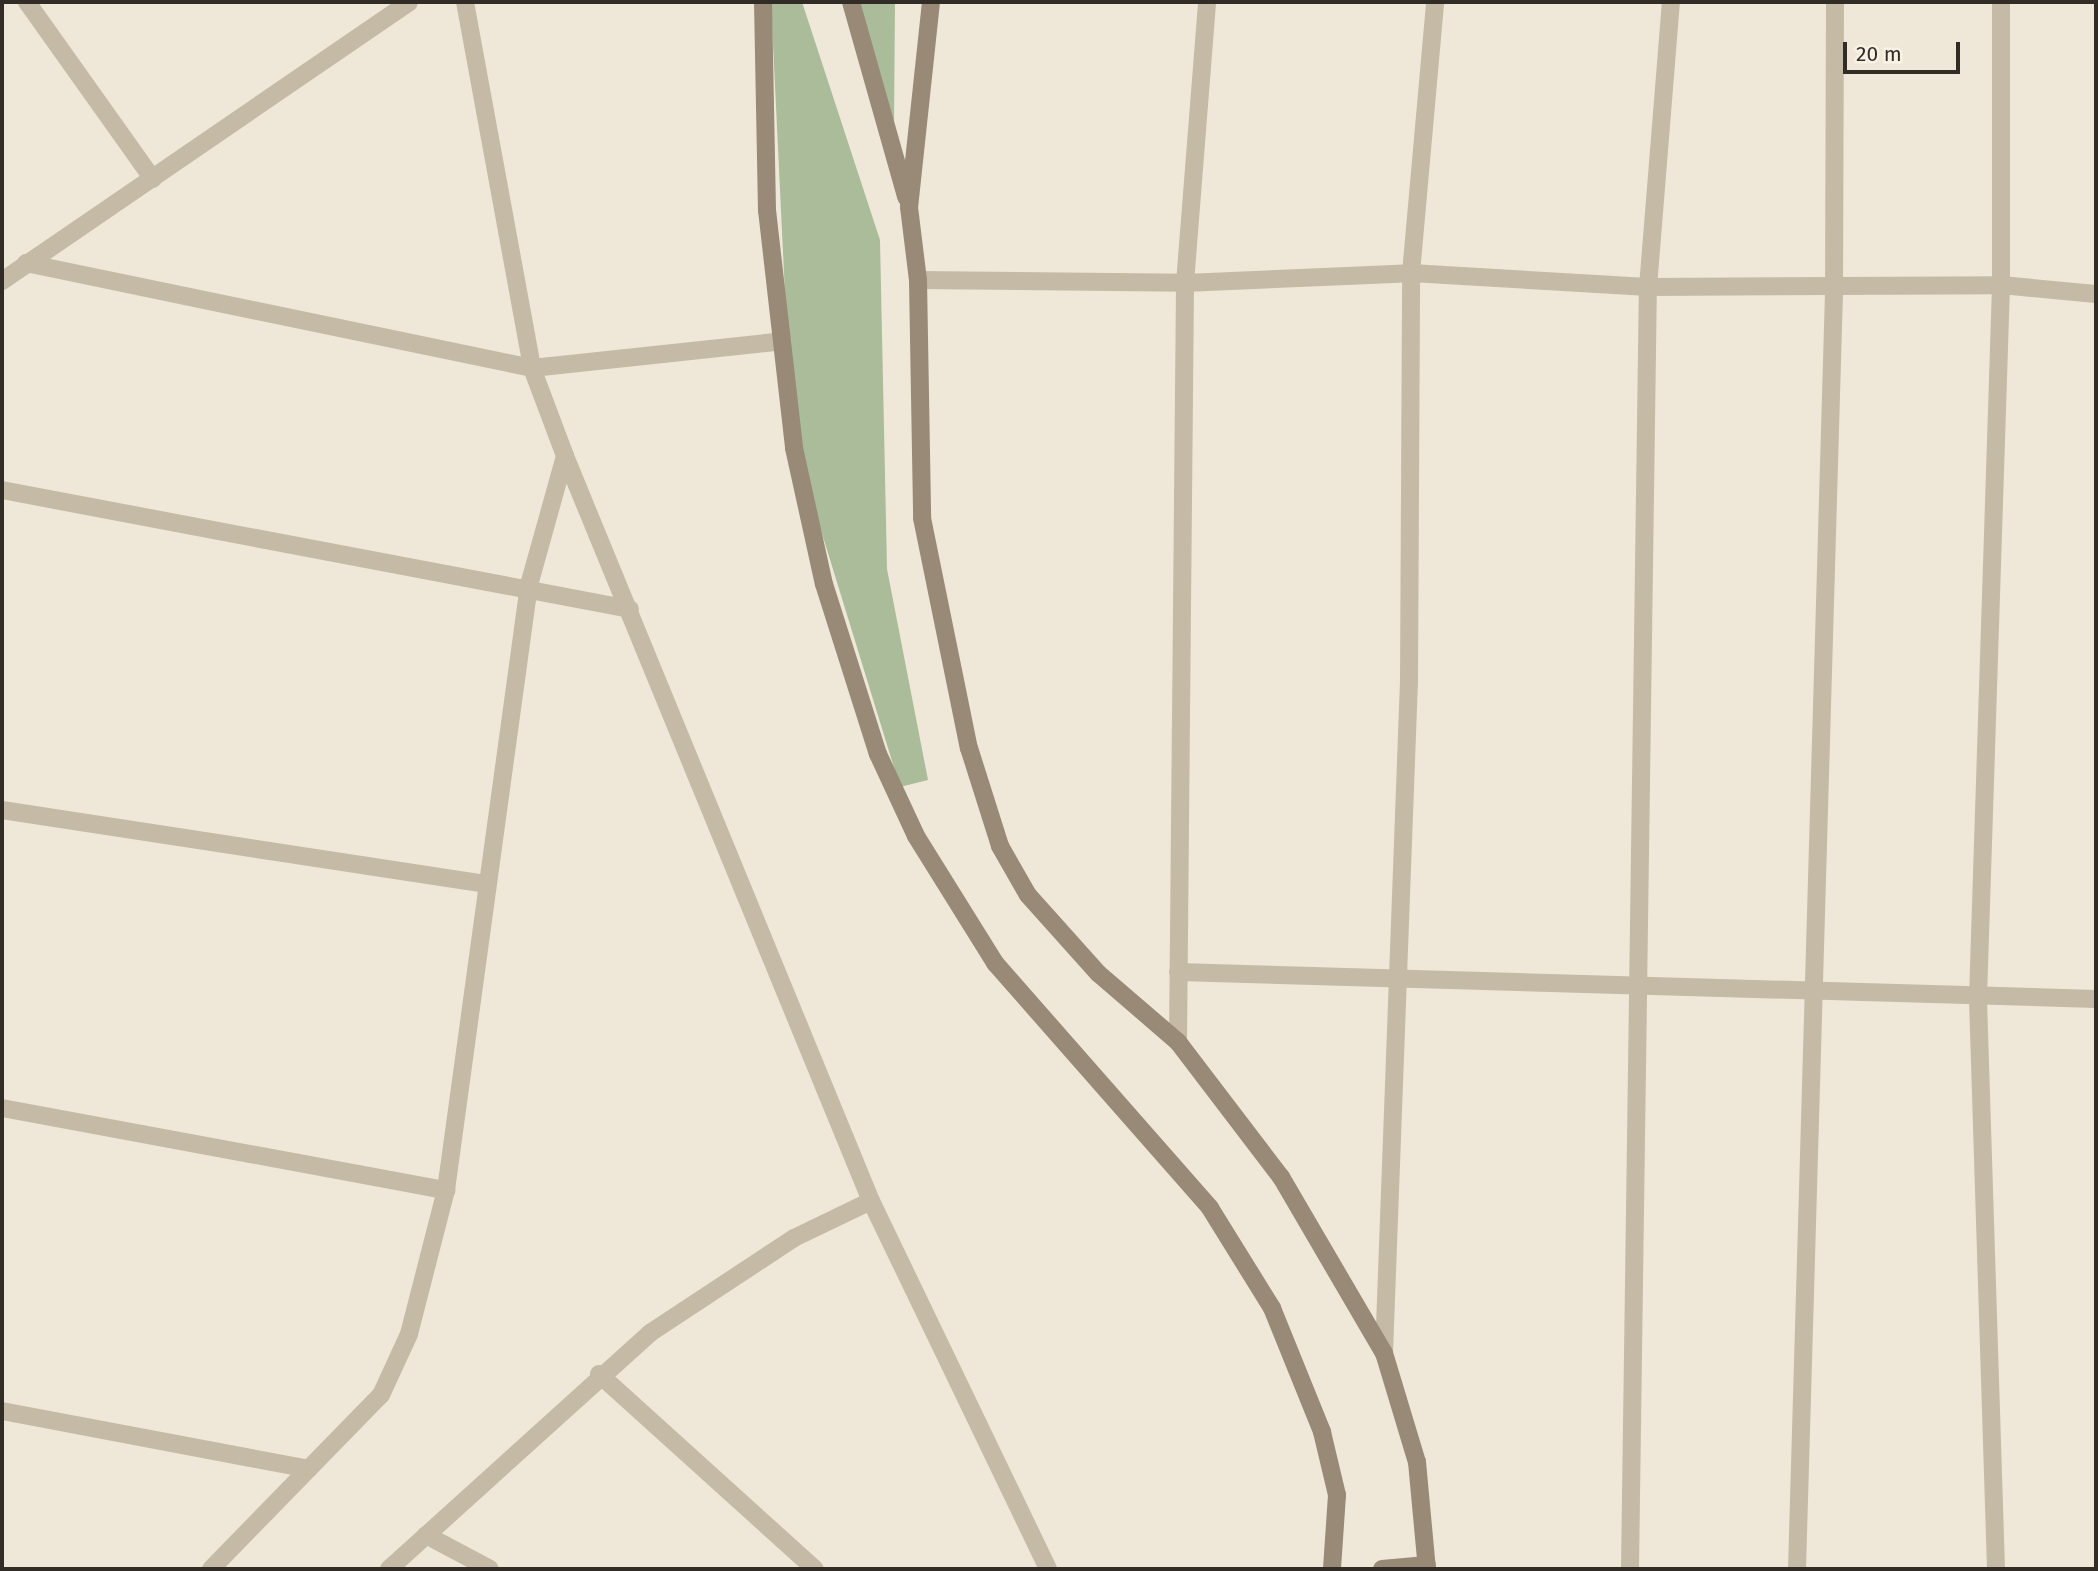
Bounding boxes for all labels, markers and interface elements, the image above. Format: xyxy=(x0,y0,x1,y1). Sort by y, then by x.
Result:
scale bar xyxy=(1846,28,1963,72)
text: 20 m xyxy=(1856,41,1902,67)

